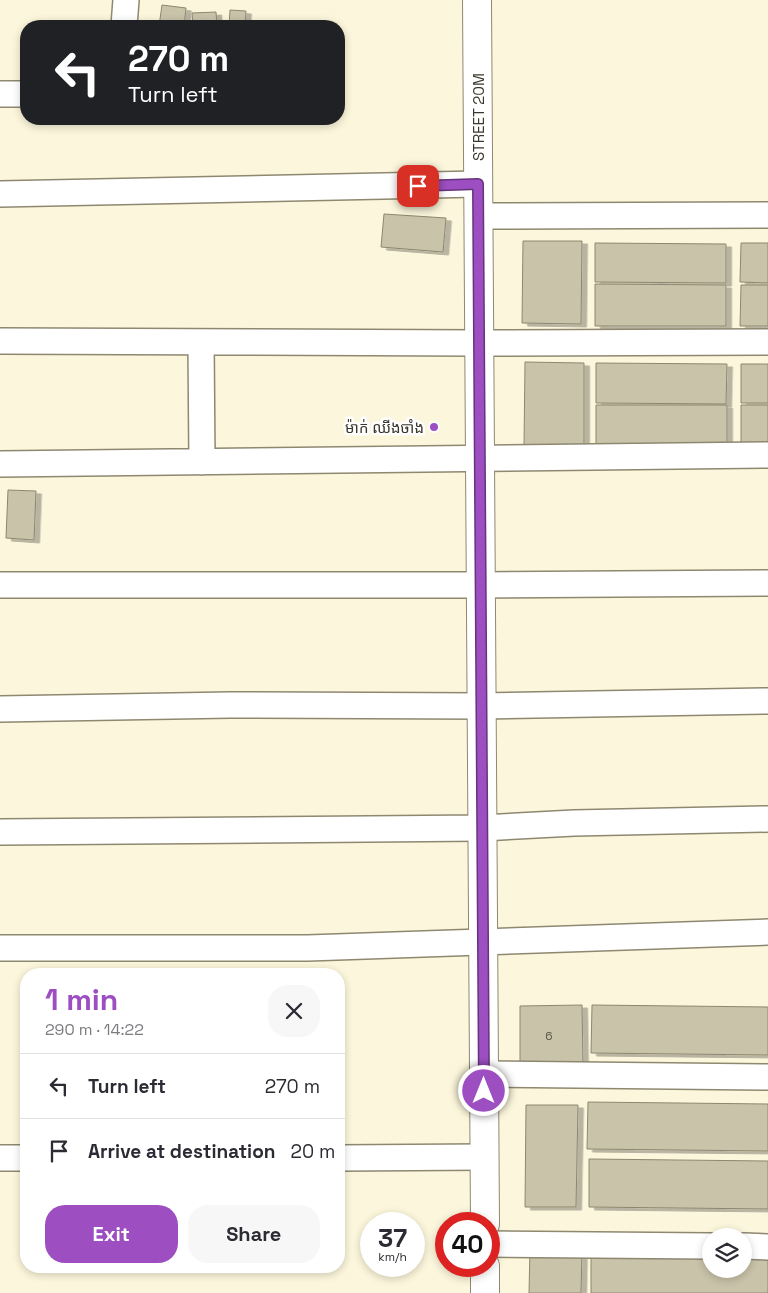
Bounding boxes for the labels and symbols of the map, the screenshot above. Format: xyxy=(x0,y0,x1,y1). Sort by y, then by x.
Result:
street label: STREET 20M xyxy=(469,73,488,161)
pin xyxy=(397,165,439,207)
place label: ម៉ាក់ ឈីងចាំង xyxy=(345,418,424,437)
marker: ម៉ាក់ ឈីងចាំង xyxy=(428,421,440,433)
house number: 6 xyxy=(545,1028,553,1044)
position arrow xyxy=(457,1064,509,1116)
speed limit sign: 40 xyxy=(435,1212,500,1277)

